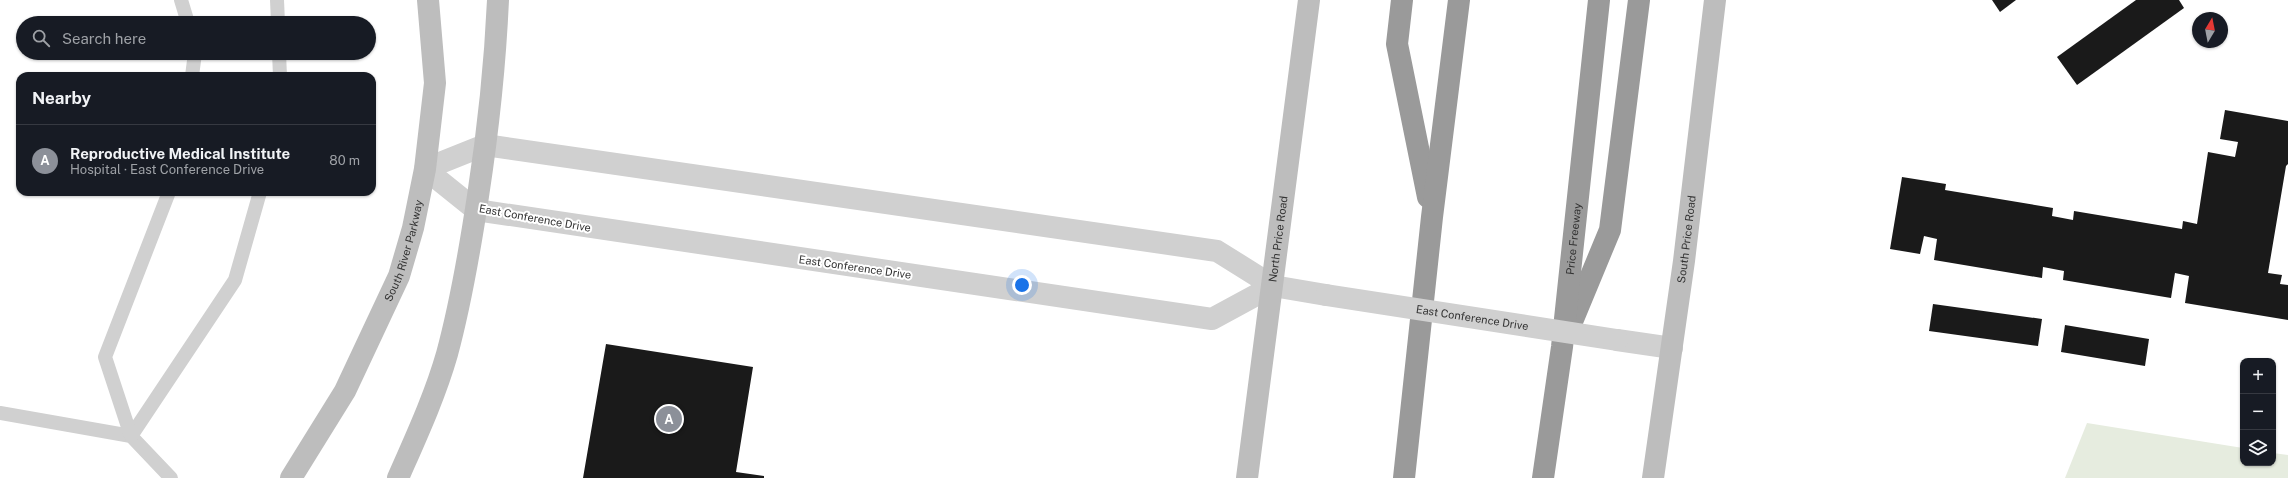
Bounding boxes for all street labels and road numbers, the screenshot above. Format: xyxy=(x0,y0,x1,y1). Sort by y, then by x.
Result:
street label: North Price Road xyxy=(1266,195,1290,283)
street label: South Price Road xyxy=(1675,195,1698,284)
street label: South River Parkway xyxy=(382,199,425,303)
street label: East Conference Drive xyxy=(478,202,592,234)
street label: Price Freeway xyxy=(1564,202,1583,276)
street label: East Conference Drive xyxy=(798,253,912,281)
street label: East Conference Drive xyxy=(1415,303,1529,332)

